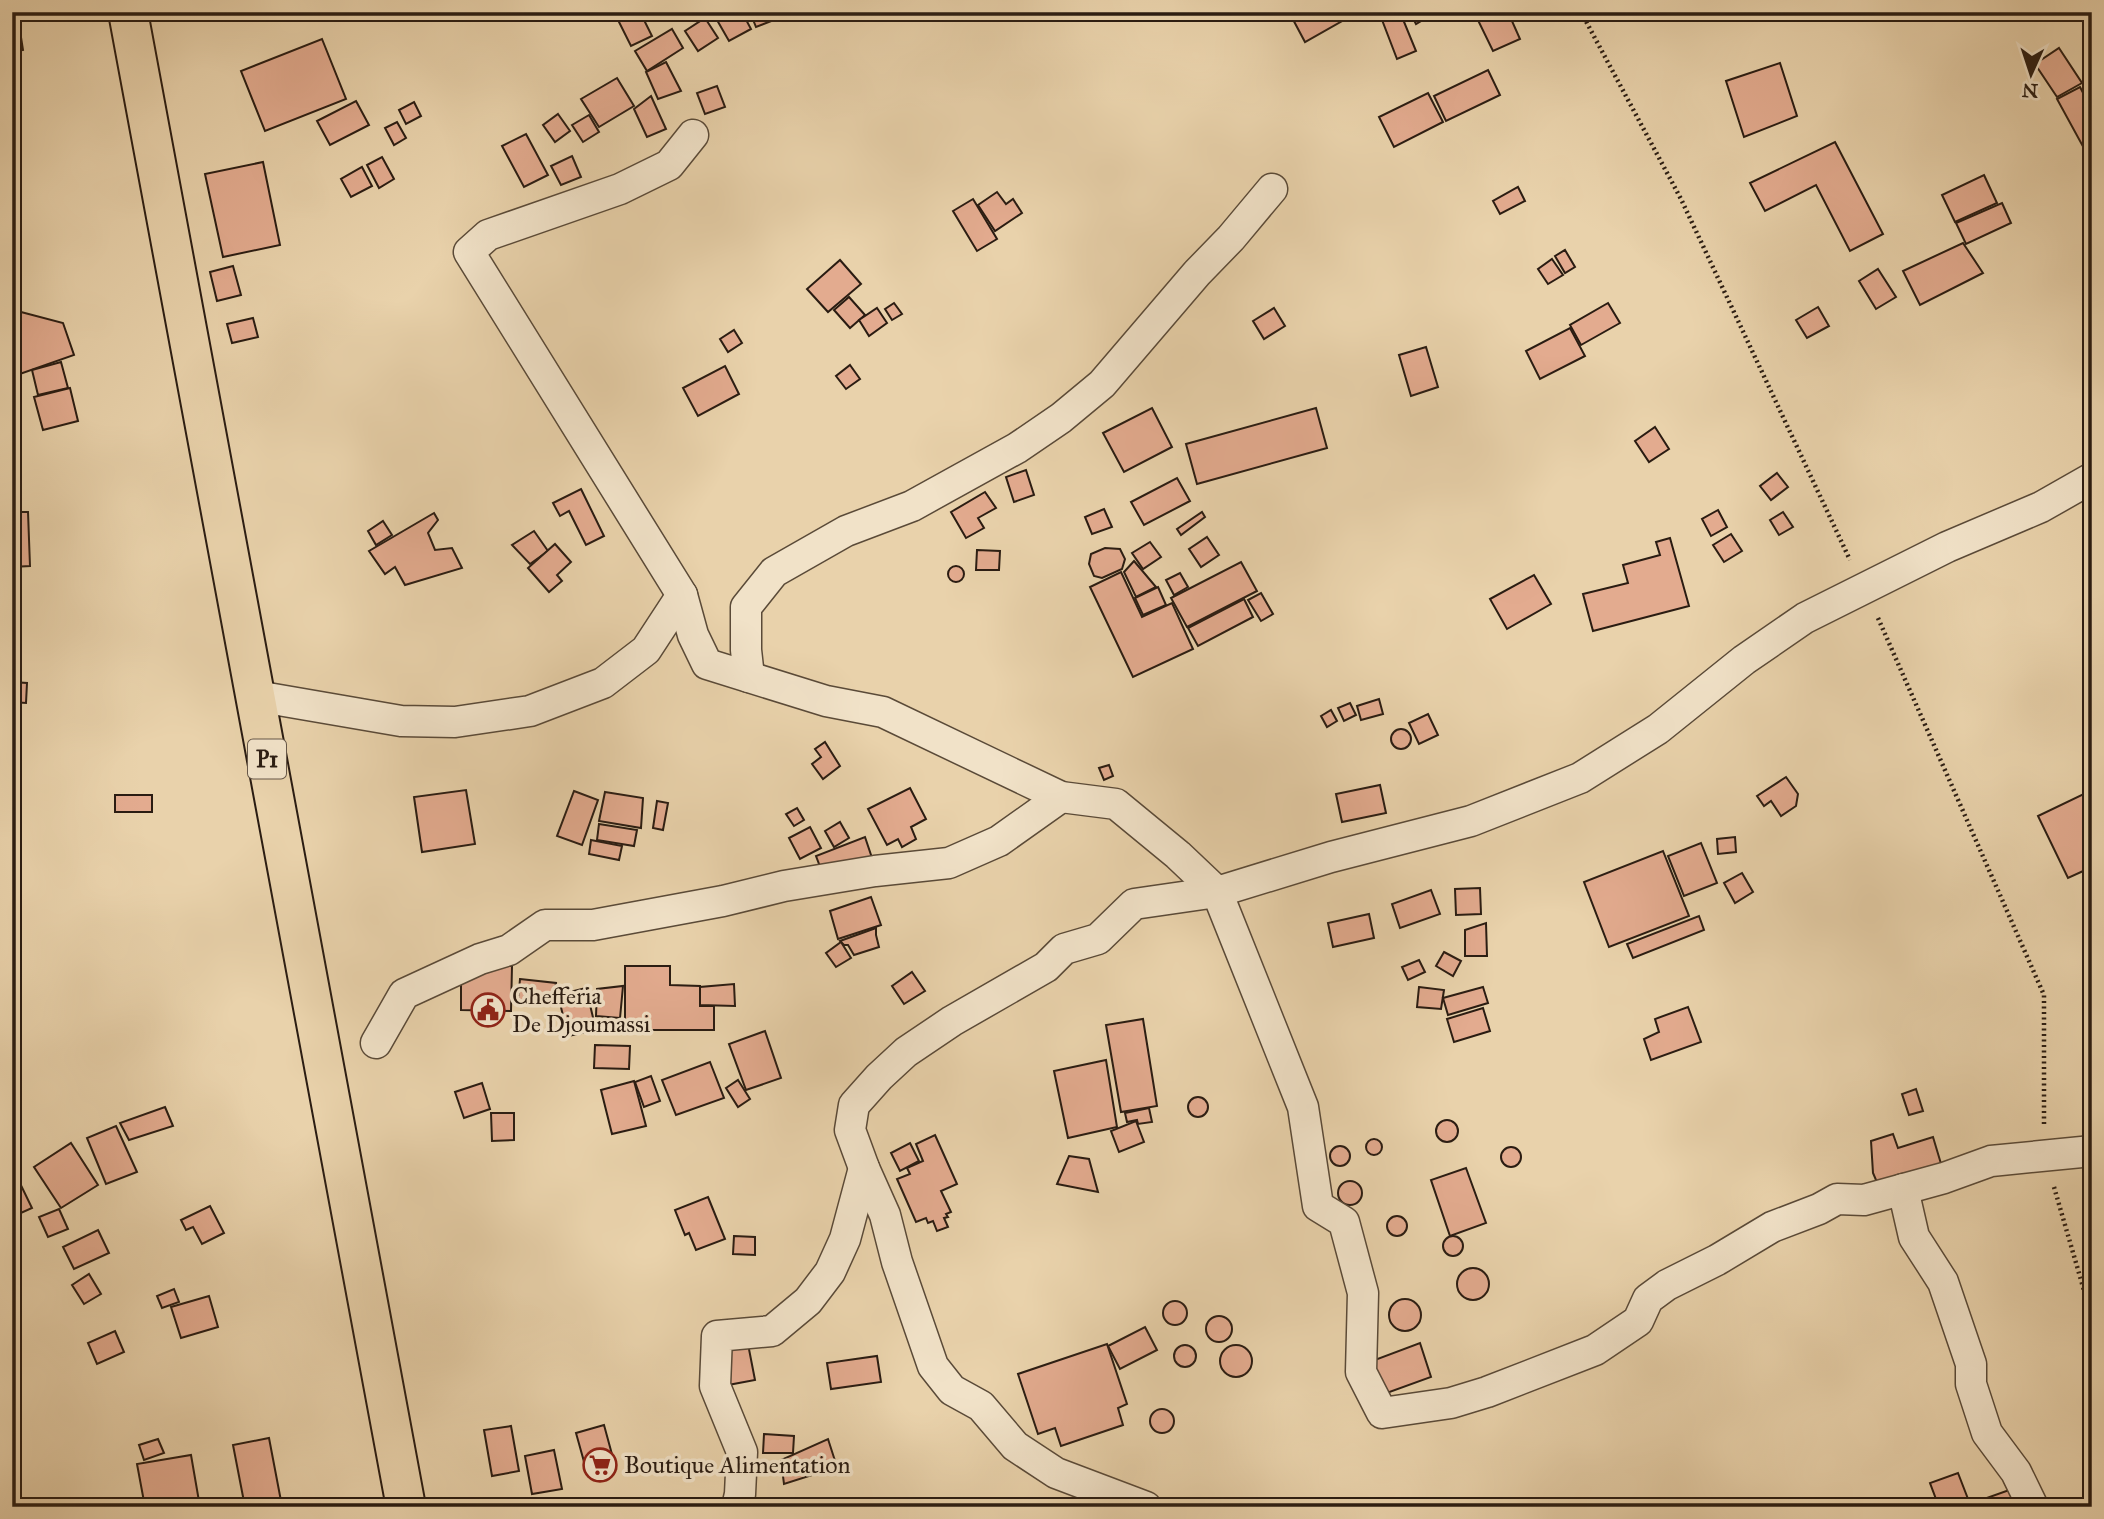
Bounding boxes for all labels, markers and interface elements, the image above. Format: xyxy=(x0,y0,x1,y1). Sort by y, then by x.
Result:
north arrow xyxy=(1996,38,2066,108)
text: N xyxy=(2021,79,2039,102)
road number: P1 xyxy=(248,740,286,778)
place label: Chefferia De Djoumassi xyxy=(512,981,651,1039)
public building icon: Chefferia De Djoumassi xyxy=(469,991,507,1029)
supermarket icon: Boutique Alimentation xyxy=(581,1446,619,1484)
place label: Boutique Alimentation xyxy=(624,1450,850,1480)

